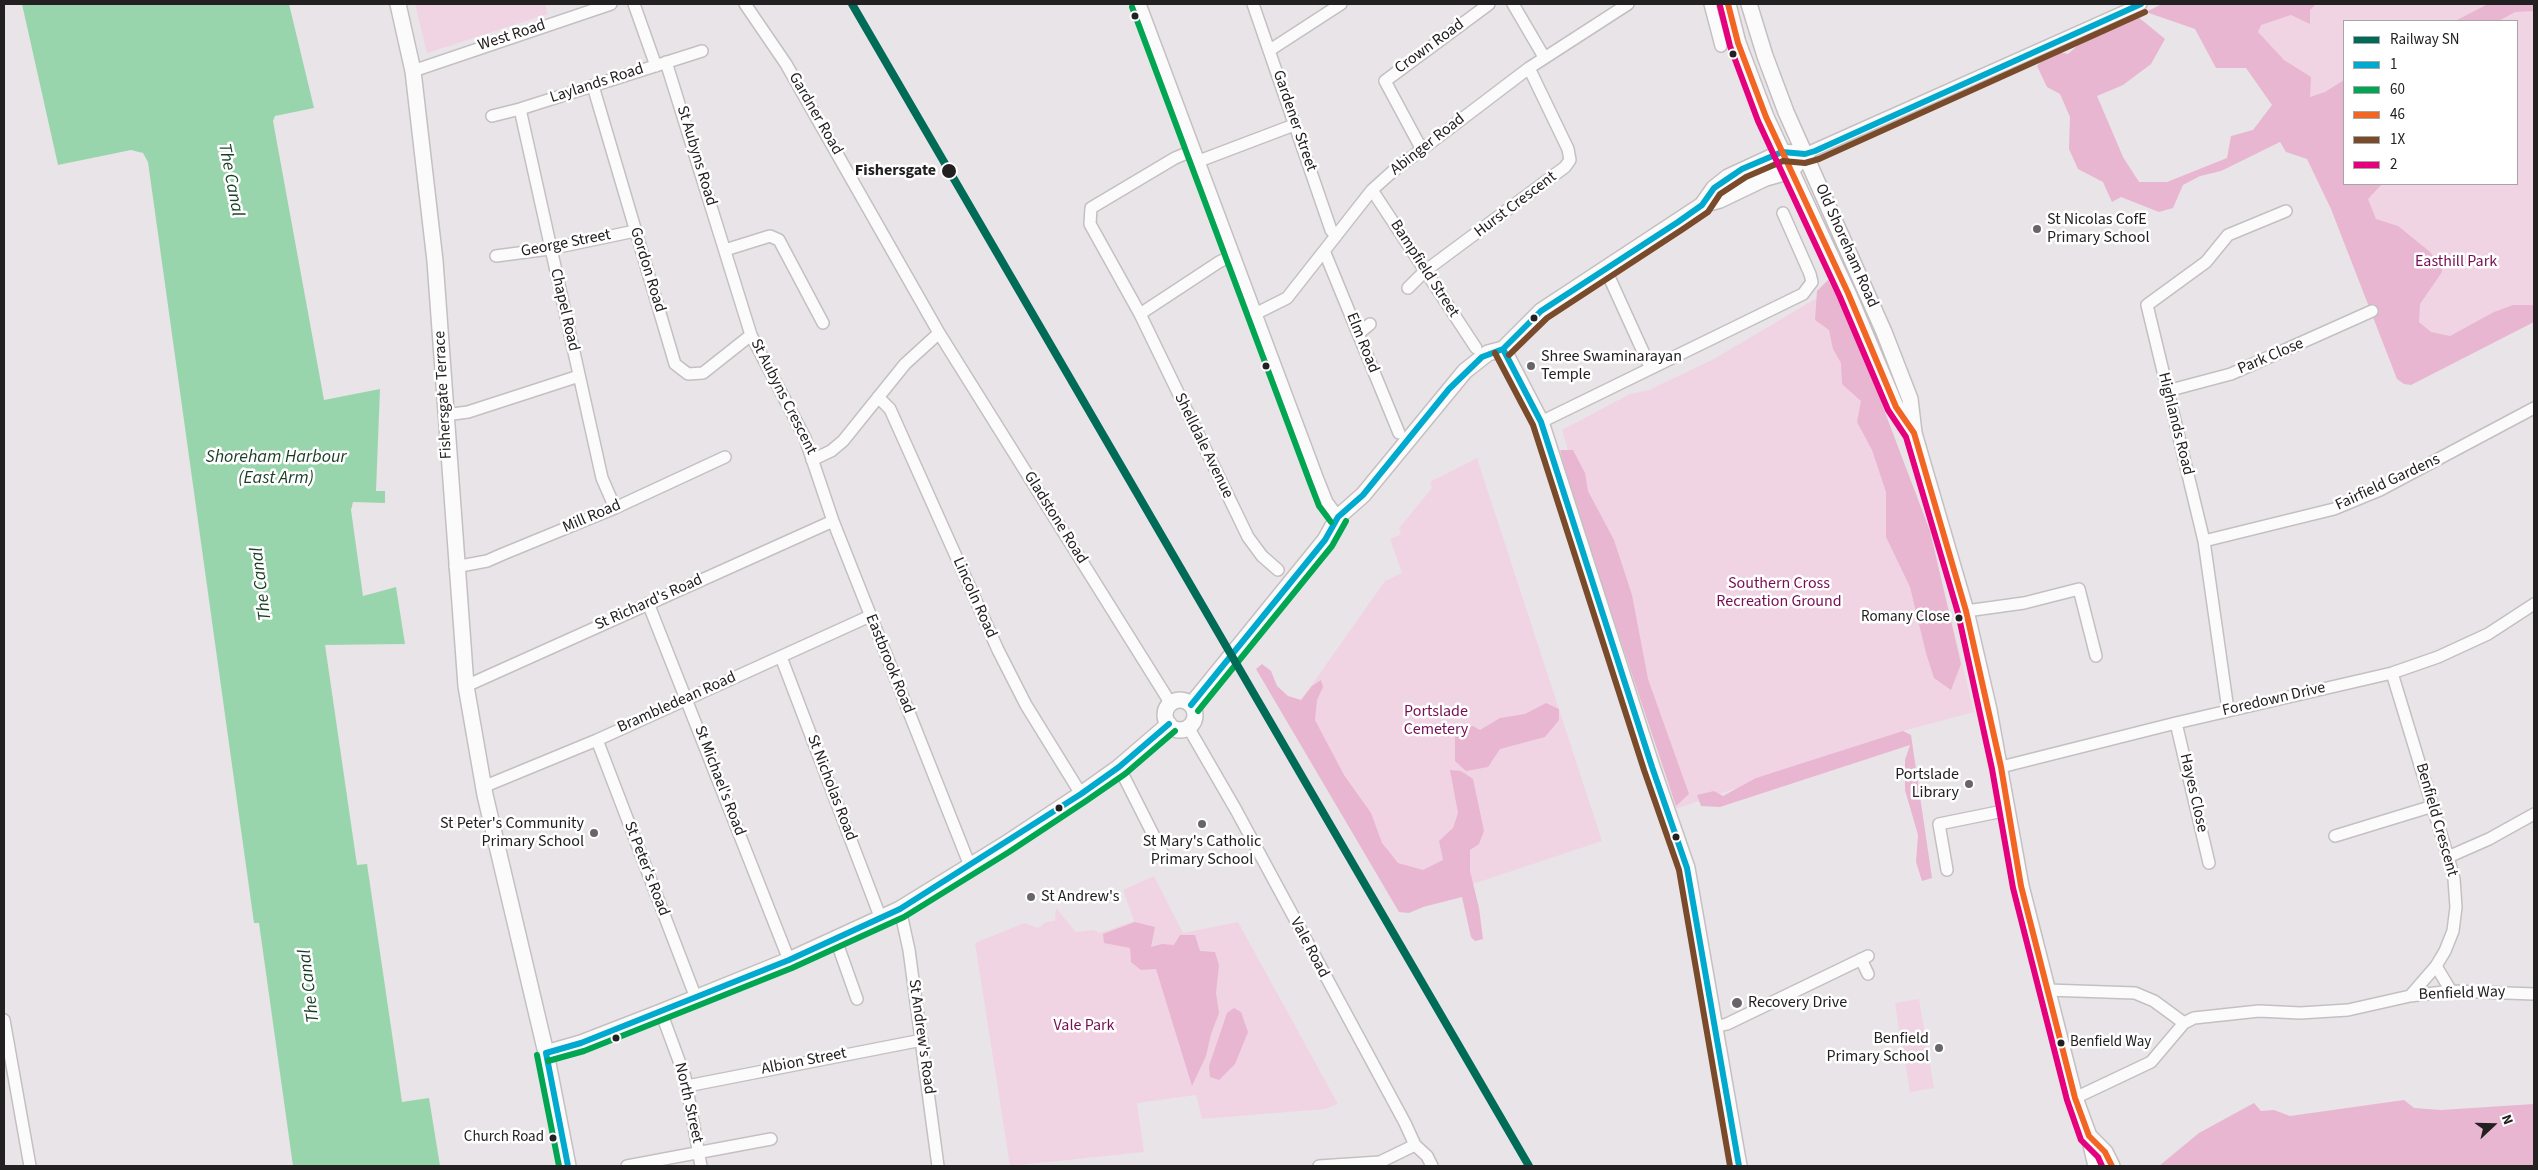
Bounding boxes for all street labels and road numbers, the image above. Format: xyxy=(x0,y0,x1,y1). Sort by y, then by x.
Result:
street label: Crown Road xyxy=(1392,15,1468,79)
street label: West Road xyxy=(476,16,548,56)
street label: Laylands Road xyxy=(548,60,646,108)
street label: Gardener Street xyxy=(1268,68,1320,174)
street label: Gardner Road xyxy=(784,69,846,159)
street label: St Aubyns Road xyxy=(672,104,720,208)
street label: Abinger Road xyxy=(1387,110,1469,180)
street label: Hurst Crescent xyxy=(1471,168,1561,242)
street label: Old Shoreham Road xyxy=(1810,181,1882,311)
street label: Bampfield Street xyxy=(1385,217,1463,321)
street label: Gordon Road xyxy=(625,225,669,315)
street label: George Street xyxy=(520,226,612,262)
street label: Chapel Road xyxy=(545,267,583,353)
street label: Elm Road xyxy=(1341,310,1383,376)
street label: Fishersgate Terrace xyxy=(431,330,457,460)
street label: Park Close xyxy=(2235,335,2307,379)
street label: St Aubyns Crescent xyxy=(746,336,820,458)
street label: Highlands Road xyxy=(2153,371,2197,477)
street label: Shelldale Avenue xyxy=(1169,390,1237,502)
street label: Fairfield Gardens xyxy=(2333,450,2443,516)
street label: Gladstone Road xyxy=(1019,468,1091,568)
street label: Mill Road xyxy=(560,496,624,538)
street label: Lincoln Road xyxy=(948,555,1000,641)
street label: St Richard's Road xyxy=(592,571,706,635)
street label: Eastbrook Road xyxy=(860,612,918,716)
street label: Brambledean Road xyxy=(615,668,739,738)
street label: Foredown Drive xyxy=(2221,679,2327,721)
street label: St Michael's Road xyxy=(689,723,749,839)
street label: St Nicholas Road xyxy=(802,732,860,844)
street label: Hayes Close xyxy=(2175,752,2211,834)
street label: Benfield Crescent xyxy=(2411,761,2461,879)
street label: St Peter's Road xyxy=(619,819,673,919)
street label: Vale Road xyxy=(1285,915,1333,981)
street label: St Andrew's Road xyxy=(903,978,939,1096)
street label: Benfield Way xyxy=(2418,983,2506,1005)
street label: Albion Street xyxy=(760,1044,848,1080)
street label: North Street xyxy=(669,1061,707,1145)

